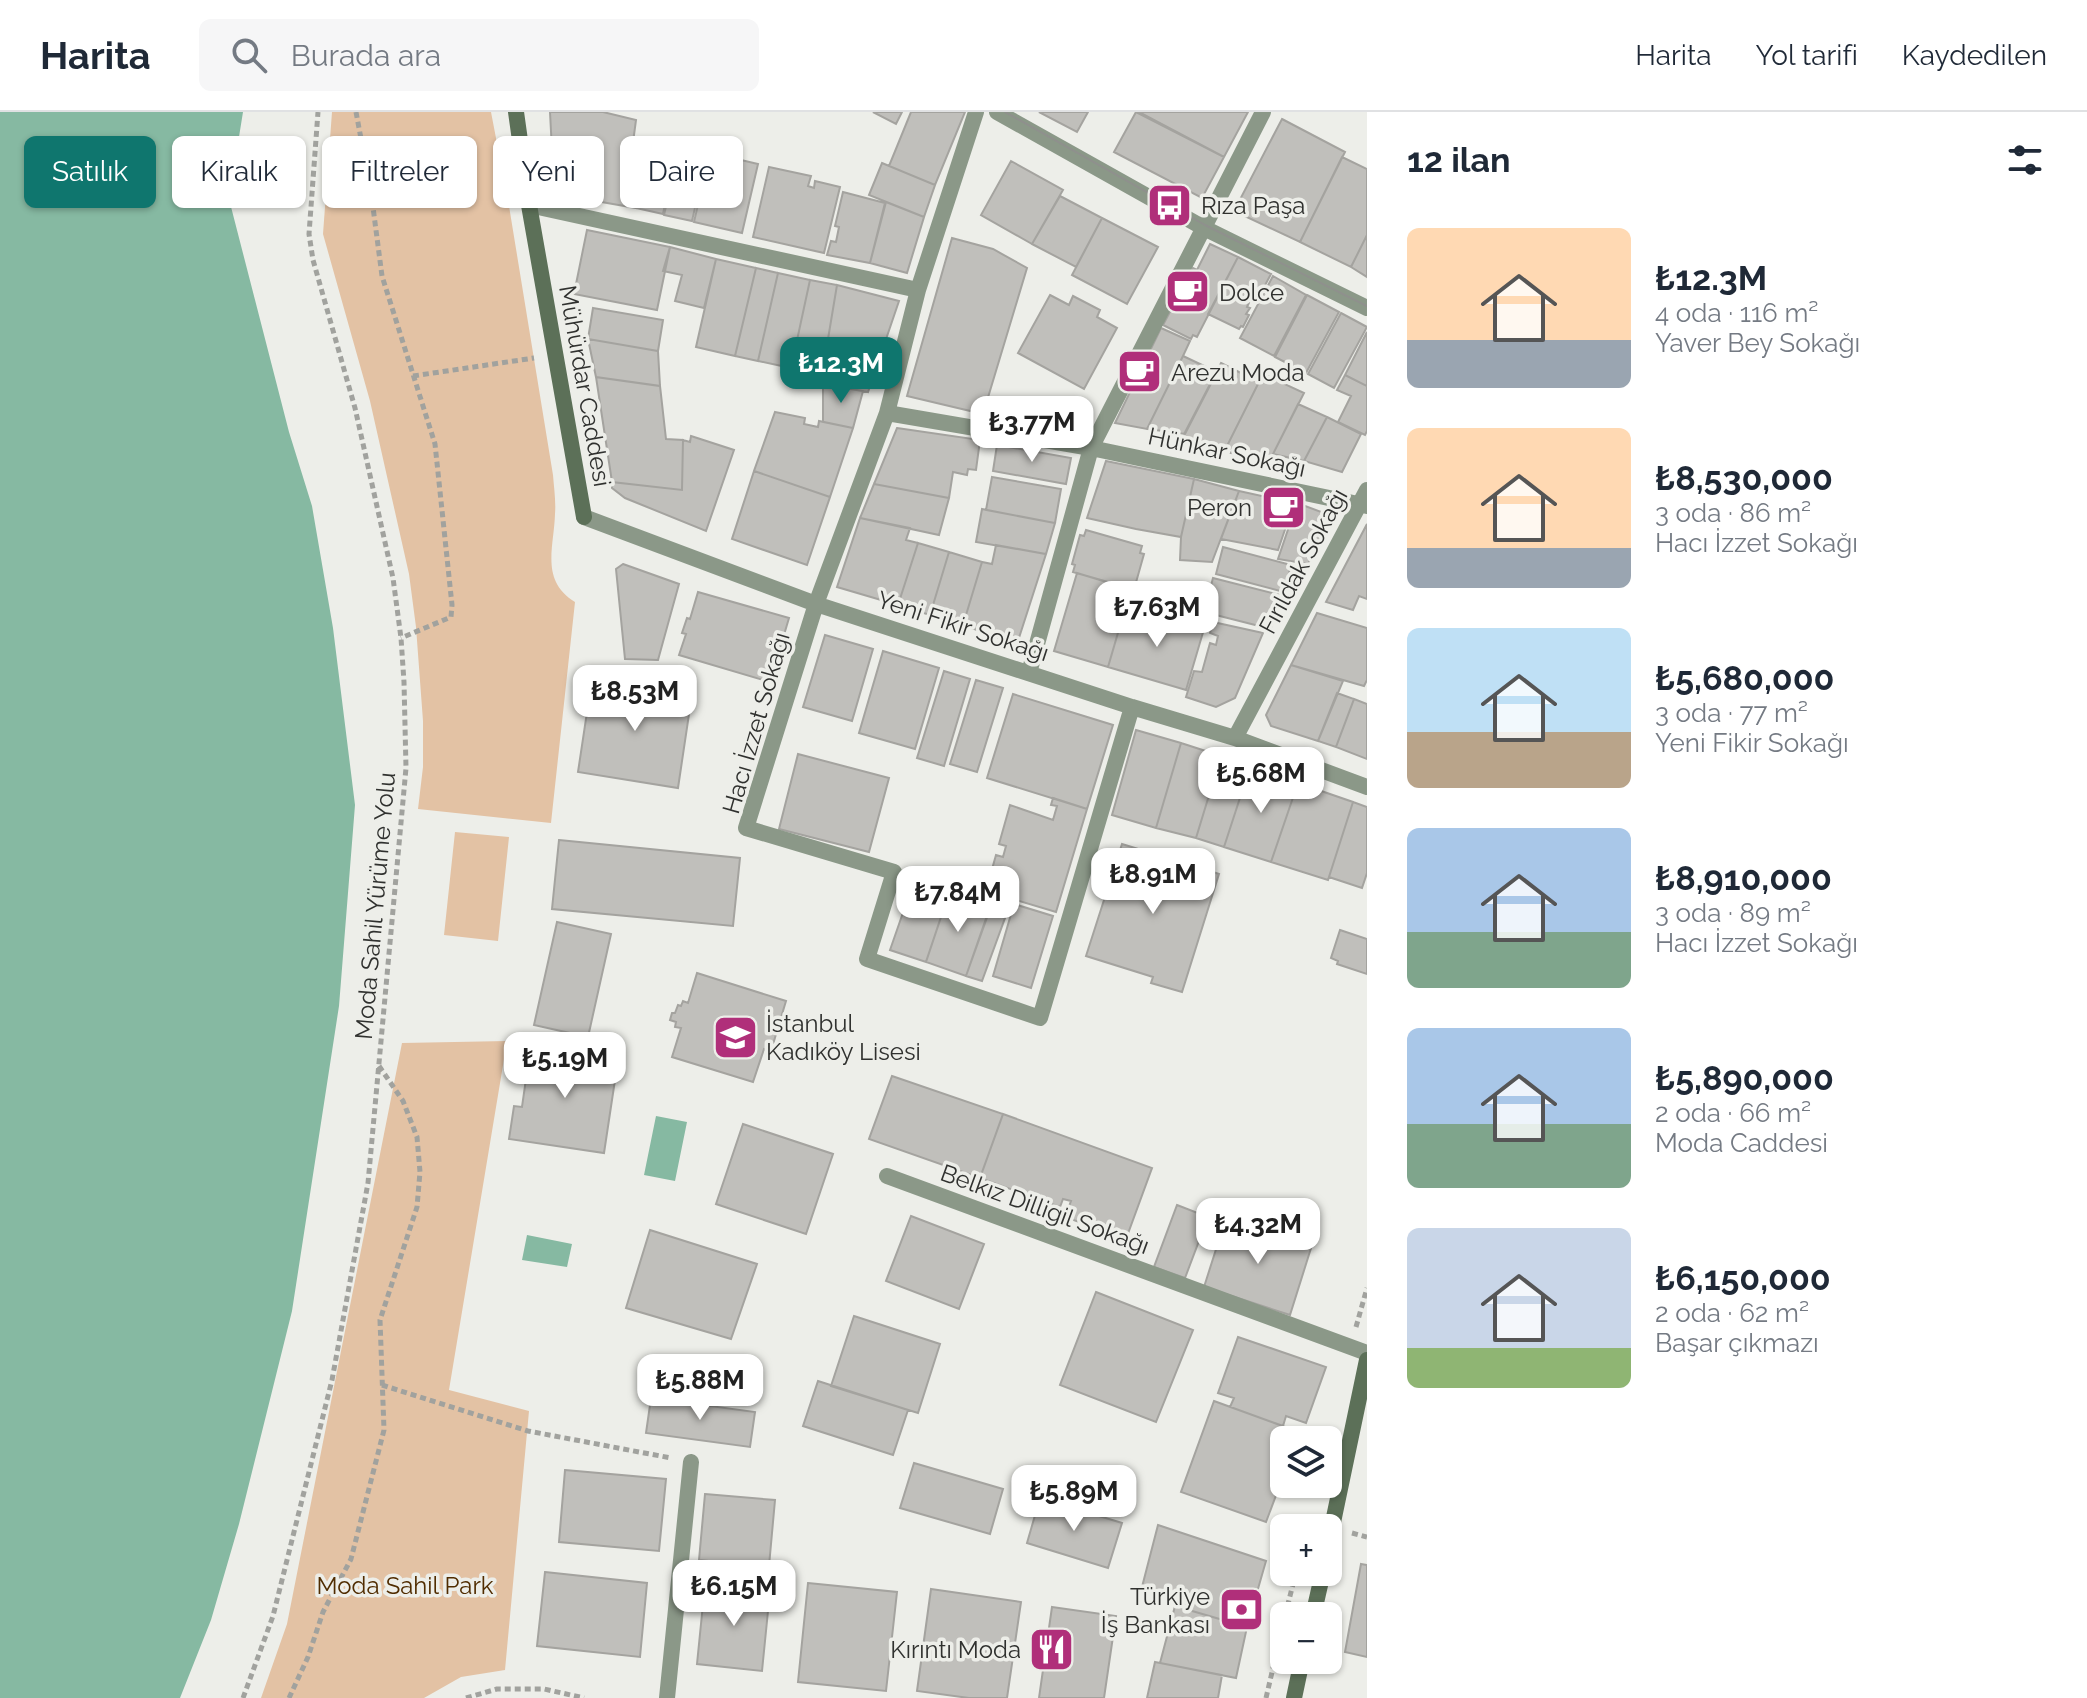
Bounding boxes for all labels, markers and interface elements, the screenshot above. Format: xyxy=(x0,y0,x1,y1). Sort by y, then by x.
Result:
search box xyxy=(199,19,759,91)
text: Harita xyxy=(40,33,151,78)
icon: search xyxy=(227,33,271,77)
text: Burada ara xyxy=(291,38,441,73)
text: Harita xyxy=(1635,39,1712,72)
text: Yol tarifi xyxy=(1756,39,1858,72)
text: Kaydedilen xyxy=(1902,39,2047,72)
chip: Satılık xyxy=(24,136,156,208)
chip: Kiralık xyxy=(172,136,306,208)
chip: Filtreler xyxy=(322,136,477,208)
chip: Yeni xyxy=(493,136,604,208)
chip: Daire xyxy=(620,136,743,208)
icon: filters xyxy=(2003,138,2047,182)
text: 12 ilan xyxy=(1407,140,1511,180)
bus stop icon: Rıza Paşa xyxy=(1146,181,1194,229)
place label: Rıza Paşa xyxy=(1201,191,1305,220)
text: ₺12.3M xyxy=(1655,258,1767,298)
icon: home xyxy=(1471,260,1567,356)
cafe icon: Dolce xyxy=(1164,268,1212,316)
place label: Dolce xyxy=(1219,278,1284,307)
street label: Mühürdar Caddesi xyxy=(553,283,617,489)
text: 4 oda · 116 m² xyxy=(1655,298,1818,328)
text: Yaver Bey Sokağı xyxy=(1655,328,1860,358)
pin: ₺12.3M xyxy=(776,337,906,405)
text: ₺12.3M xyxy=(798,348,884,378)
cafe icon: Arezu Moda xyxy=(1116,348,1164,396)
place label: Arezu Moda xyxy=(1171,358,1305,387)
pin: ₺3.77M xyxy=(967,396,1097,464)
text: ₺3.77M xyxy=(988,407,1076,437)
street label: Hünkar Sokağı xyxy=(1146,421,1308,483)
text: ₺8,530,000 xyxy=(1655,458,1833,498)
icon: home xyxy=(1471,460,1567,556)
street label: Fırıldak Sokağı xyxy=(1253,483,1353,639)
cafe icon: Peron xyxy=(1259,483,1307,531)
place label: Peron xyxy=(1187,493,1252,522)
text: 3 oda · 86 m² xyxy=(1655,498,1811,528)
text: Hacı İzzet Sokağı xyxy=(1655,528,1858,558)
pin: ₺7.63M xyxy=(1092,581,1222,649)
street label: Yeni Fikir Sokağı xyxy=(873,585,1053,667)
text: ₺7.63M xyxy=(1113,592,1201,622)
street label: Hacı İzzet Sokağı xyxy=(716,629,796,817)
text: ₺5,680,000 xyxy=(1655,658,1835,698)
icon: home xyxy=(1471,660,1567,756)
pin: ₺8.53M xyxy=(570,665,700,733)
text: ₺8.53M xyxy=(591,676,679,706)
text: 3 oda · 77 m² xyxy=(1655,698,1808,728)
text: Yeni Fikir Sokağı xyxy=(1655,728,1849,758)
pin: ₺5.68M xyxy=(1196,747,1326,815)
text: ₺5.68M xyxy=(1216,758,1306,788)
street label: Moda Sahil Yürüme Yolu xyxy=(349,771,401,1041)
pin: ₺8.91M xyxy=(1088,848,1218,916)
text: ₺8,910,000 xyxy=(1655,858,1832,898)
text: ₺8.91M xyxy=(1109,859,1197,889)
icon: home xyxy=(1471,860,1567,956)
pin: ₺7.84M xyxy=(893,866,1023,934)
text: ₺7.84M xyxy=(914,877,1002,907)
text: 3 oda · 89 m² xyxy=(1655,898,1811,928)
text: Hacı İzzet Sokağı xyxy=(1655,928,1858,958)
place label: İstanbul Kadıköy Lisesi xyxy=(766,1009,921,1066)
school or university icon: İstanbul Kadıköy Lisesi xyxy=(711,1013,759,1061)
pin: ₺5.19M xyxy=(500,1032,630,1100)
text: ₺5.19M xyxy=(522,1043,608,1073)
text: ₺5,890,000 xyxy=(1655,1058,1834,1098)
icon: home xyxy=(1471,1060,1567,1156)
text: 2 oda · 66 m² xyxy=(1655,1098,1811,1128)
text: Moda Caddesi xyxy=(1655,1128,1828,1158)
street label: Belkız Dilligil Sokağı xyxy=(937,1158,1153,1260)
pin: ₺4.32M xyxy=(1193,1198,1323,1266)
text: ₺4.32M xyxy=(1214,1209,1302,1239)
text: ₺6,150,000 xyxy=(1655,1258,1831,1298)
icon: home xyxy=(1471,1260,1567,1356)
text: 2 oda · 62 m² xyxy=(1655,1298,1809,1328)
text: Başar çıkmazı xyxy=(1655,1328,1819,1358)
pin: ₺5.88M xyxy=(635,1354,765,1422)
text: ₺5.88M xyxy=(655,1365,745,1395)
map controls xyxy=(1270,1426,1342,1674)
button: layers xyxy=(1270,1426,1342,1498)
pin: ₺5.89M xyxy=(1009,1465,1139,1533)
text: ₺5.89M xyxy=(1029,1476,1119,1506)
button: + xyxy=(1270,1514,1342,1586)
pin: ₺6.15M xyxy=(669,1560,799,1628)
park label: Moda Sahil Park xyxy=(316,1571,494,1600)
text: ₺6.15M xyxy=(691,1571,777,1601)
place label: Türkiye İş Bankası xyxy=(1101,1582,1210,1639)
bank icon: Türkiye İş Bankası xyxy=(1217,1586,1265,1634)
button: − xyxy=(1270,1602,1342,1674)
restaurant icon: Kırıntı Moda xyxy=(1028,1625,1076,1673)
place label: Kırıntı Moda xyxy=(890,1635,1021,1664)

